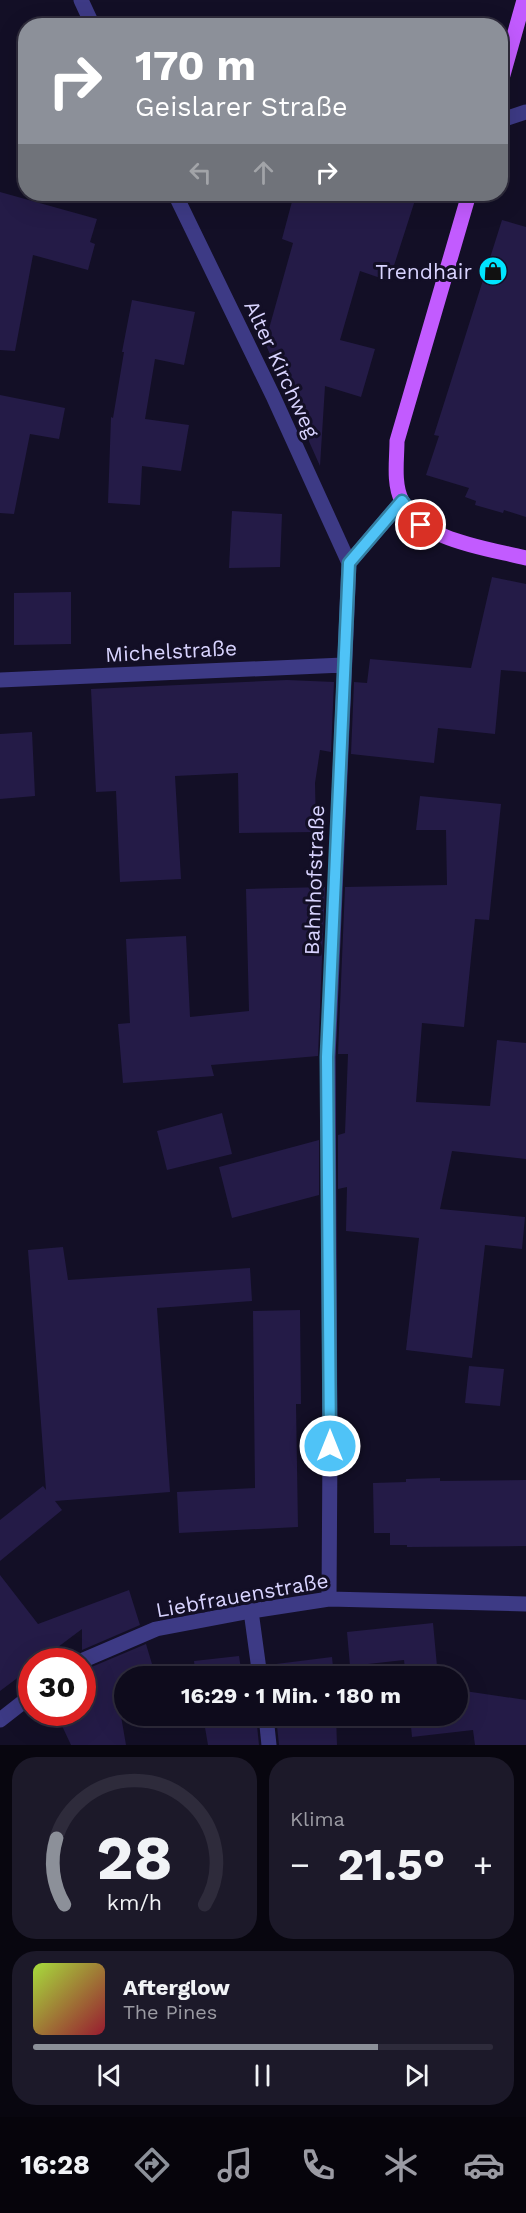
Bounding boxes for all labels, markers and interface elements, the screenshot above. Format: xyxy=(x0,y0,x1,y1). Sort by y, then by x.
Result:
text: 170 m xyxy=(135,41,256,90)
icon: right xyxy=(36,42,114,120)
text: Geislarer Straße xyxy=(135,91,348,123)
icon: left xyxy=(184,156,217,189)
icon: ahead xyxy=(247,156,280,189)
icon: right xyxy=(310,156,343,189)
shop icon: Trendhair xyxy=(477,255,509,287)
place label: Trendhair xyxy=(375,259,472,284)
street label: Alter Kirchweg xyxy=(239,296,325,442)
pin xyxy=(395,499,446,550)
icon: arrive xyxy=(404,508,437,541)
street label: Michelstraße xyxy=(104,635,238,667)
street label: Bahnhofstraße xyxy=(299,804,329,956)
position arrow xyxy=(298,1414,362,1478)
street label: Liebfrauenstraße xyxy=(154,1568,330,1622)
speed limit sign: 30 xyxy=(18,1648,96,1726)
text: 16:29 · 1 Min. · 180 m xyxy=(181,1683,401,1708)
text: Klima xyxy=(290,1807,345,1831)
text: 28 xyxy=(96,1821,173,1894)
text: 21.5° xyxy=(338,1838,445,1891)
text: − xyxy=(290,1845,310,1884)
text: + xyxy=(473,1845,493,1884)
text: km/h xyxy=(107,1890,162,1915)
text: Afterglow xyxy=(123,1975,230,2000)
text: The Pines xyxy=(123,2000,217,2024)
icon: previous xyxy=(93,2059,126,2092)
icon: pause xyxy=(246,2059,279,2092)
icon: next xyxy=(400,2059,433,2092)
icon: directions xyxy=(131,2144,173,2186)
icon: music xyxy=(214,2144,256,2186)
icon: phone xyxy=(297,2144,339,2186)
icon: climate xyxy=(380,2144,422,2186)
icon: car xyxy=(463,2144,505,2186)
text: 16:28 xyxy=(21,2149,90,2181)

